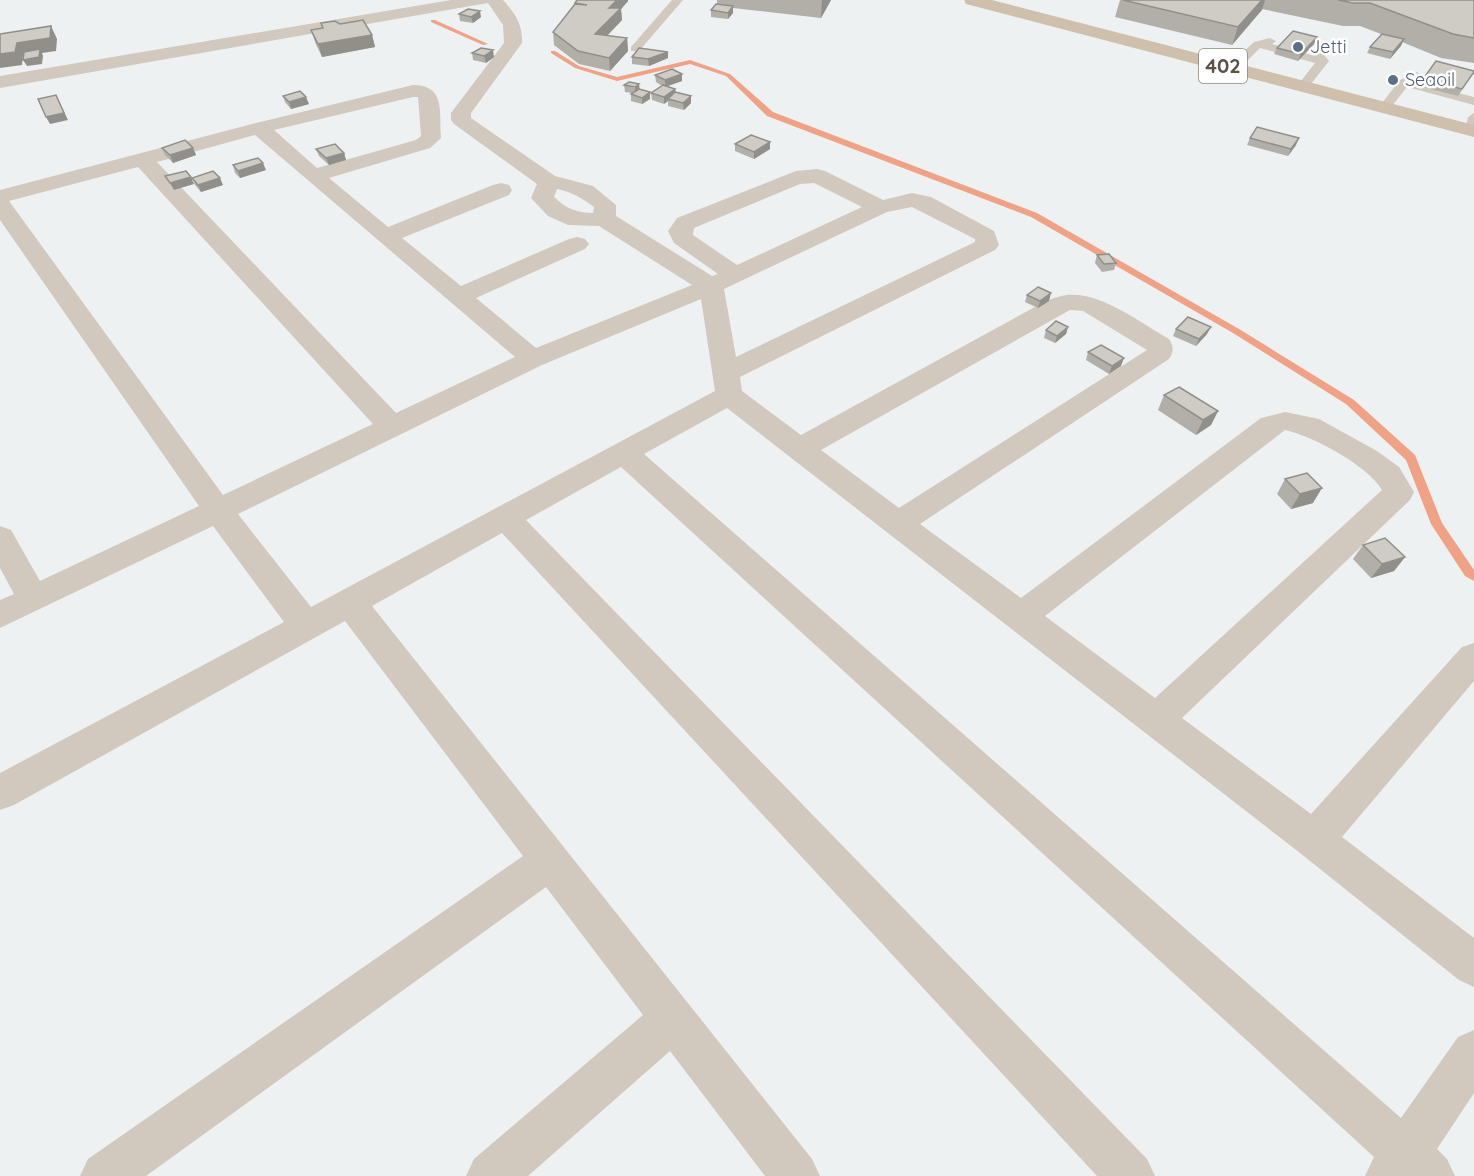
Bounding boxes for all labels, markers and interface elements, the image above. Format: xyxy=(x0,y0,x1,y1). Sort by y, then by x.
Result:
place label: Jetti xyxy=(1310,35,1347,58)
marker: Jetti xyxy=(1291,40,1305,54)
road number: 402 xyxy=(1199,49,1247,83)
place label: Seaoil xyxy=(1405,68,1455,91)
marker: Seaoil xyxy=(1386,73,1400,87)

